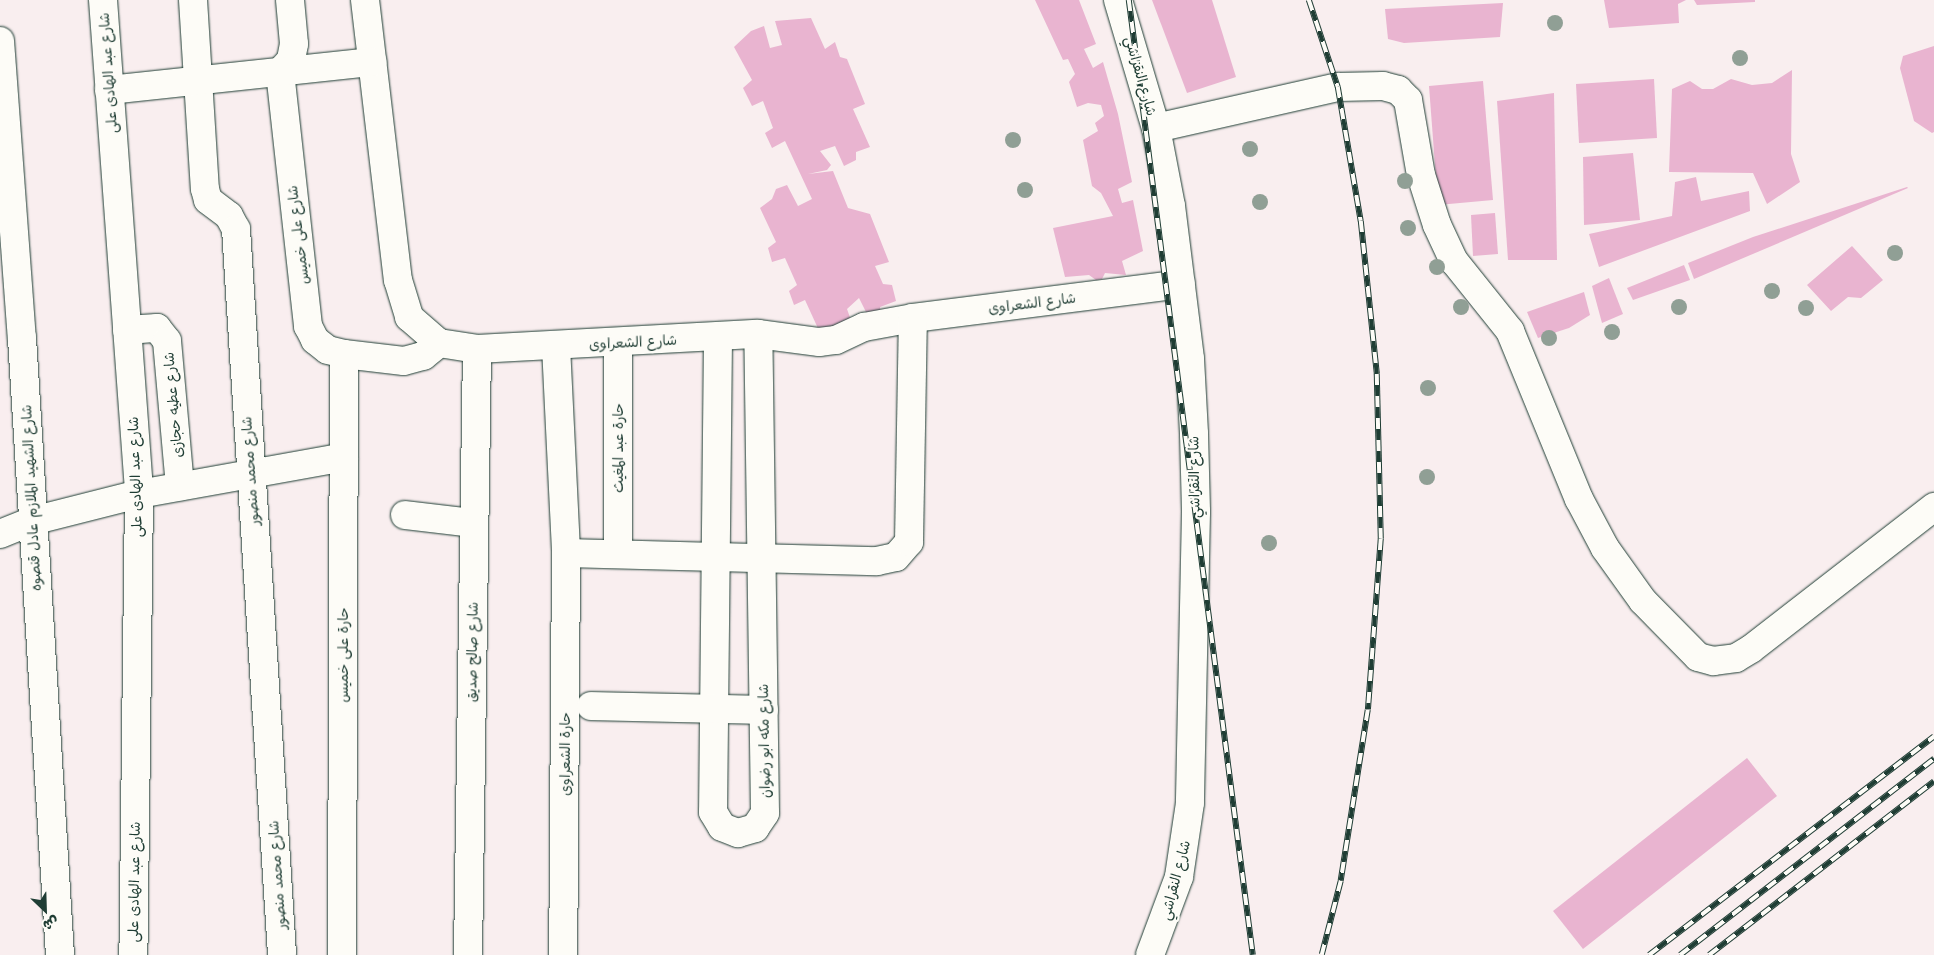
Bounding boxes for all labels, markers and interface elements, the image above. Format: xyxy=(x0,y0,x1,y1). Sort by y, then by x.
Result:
street label: شارع عبد الهادى على xyxy=(95,12,121,134)
street label: شارع النقراشي xyxy=(1122,34,1160,118)
street label: شارع على خميس xyxy=(284,185,312,285)
street label: شارع الشعراوى xyxy=(987,289,1077,317)
street label: شارع الشعراوى xyxy=(589,331,677,353)
street label: شارع عطيه حجازى xyxy=(160,351,186,459)
street label: حارة عبد المغيث xyxy=(610,403,626,493)
street label: شارع الشهيد الملازم عادل قنصوه xyxy=(18,404,44,592)
street label: شارع عبد الهادى على xyxy=(124,416,146,538)
street label: شارع محمد منصور xyxy=(238,416,262,526)
street label: شارع النقراشي xyxy=(1185,436,1203,518)
street label: شارع صالح صديق xyxy=(463,602,481,702)
street label: حارة على خميس xyxy=(335,607,351,703)
street label: شارع مكه ابو رضوان xyxy=(755,684,773,798)
street label: حارة الشعراوى xyxy=(557,712,573,796)
street label: شارع محمد منصور xyxy=(265,820,289,930)
street label: شارع عبد الهادى على xyxy=(125,821,143,943)
street label: شارع النقراشي xyxy=(1156,838,1194,922)
north arrow xyxy=(20,885,70,935)
text: ش xyxy=(40,912,62,936)

